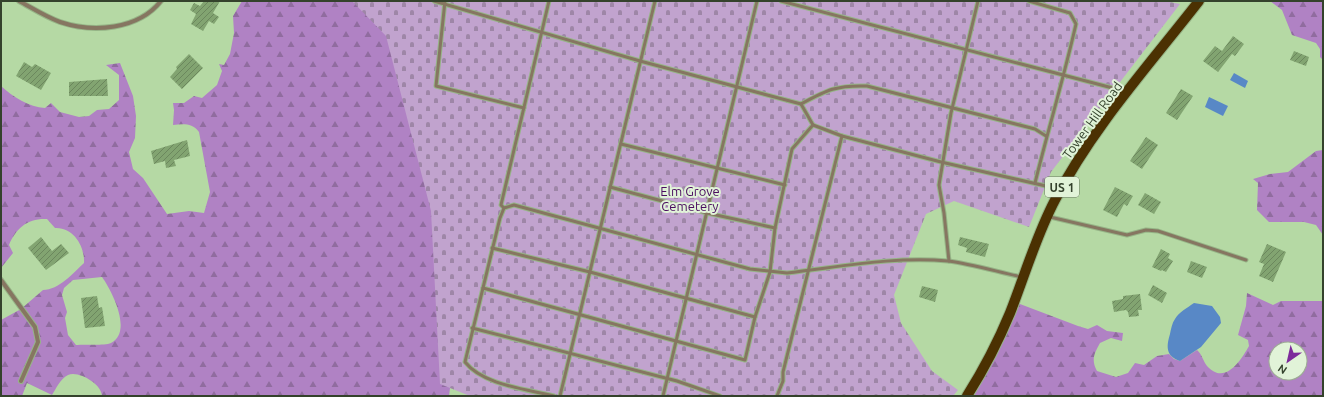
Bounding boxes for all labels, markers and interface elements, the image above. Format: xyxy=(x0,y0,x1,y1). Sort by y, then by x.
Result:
street label: Tower Hill Road xyxy=(1059,79,1125,161)
road number: US 1 xyxy=(1045,177,1079,197)
park label: Elm Grove Cemetery xyxy=(660,184,720,213)
north arrow xyxy=(1268,341,1308,381)
text: N xyxy=(1276,362,1289,377)

